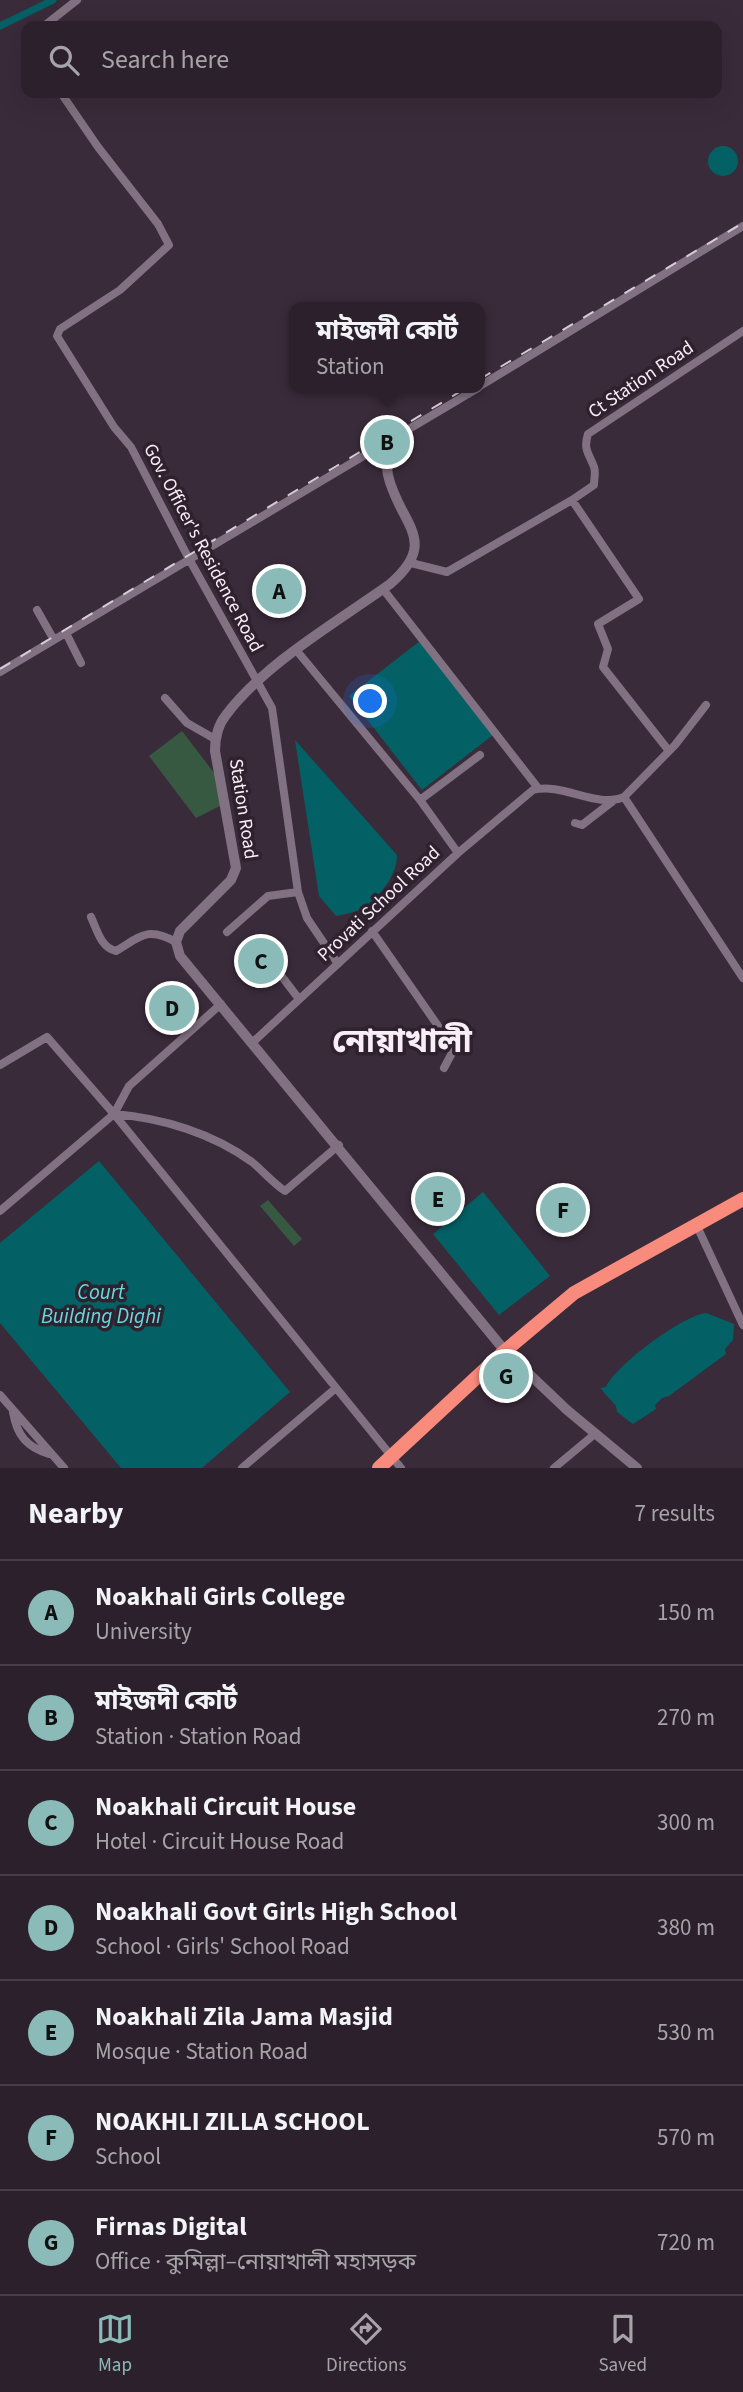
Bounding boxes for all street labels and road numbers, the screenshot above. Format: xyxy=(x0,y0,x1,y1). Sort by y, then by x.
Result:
street label: Ct Station Road xyxy=(583,335,699,425)
street label: Gov. Officer's Residence Road xyxy=(136,439,270,657)
street label: Station Road xyxy=(222,757,264,861)
street label: Provati School Road xyxy=(312,840,446,968)

